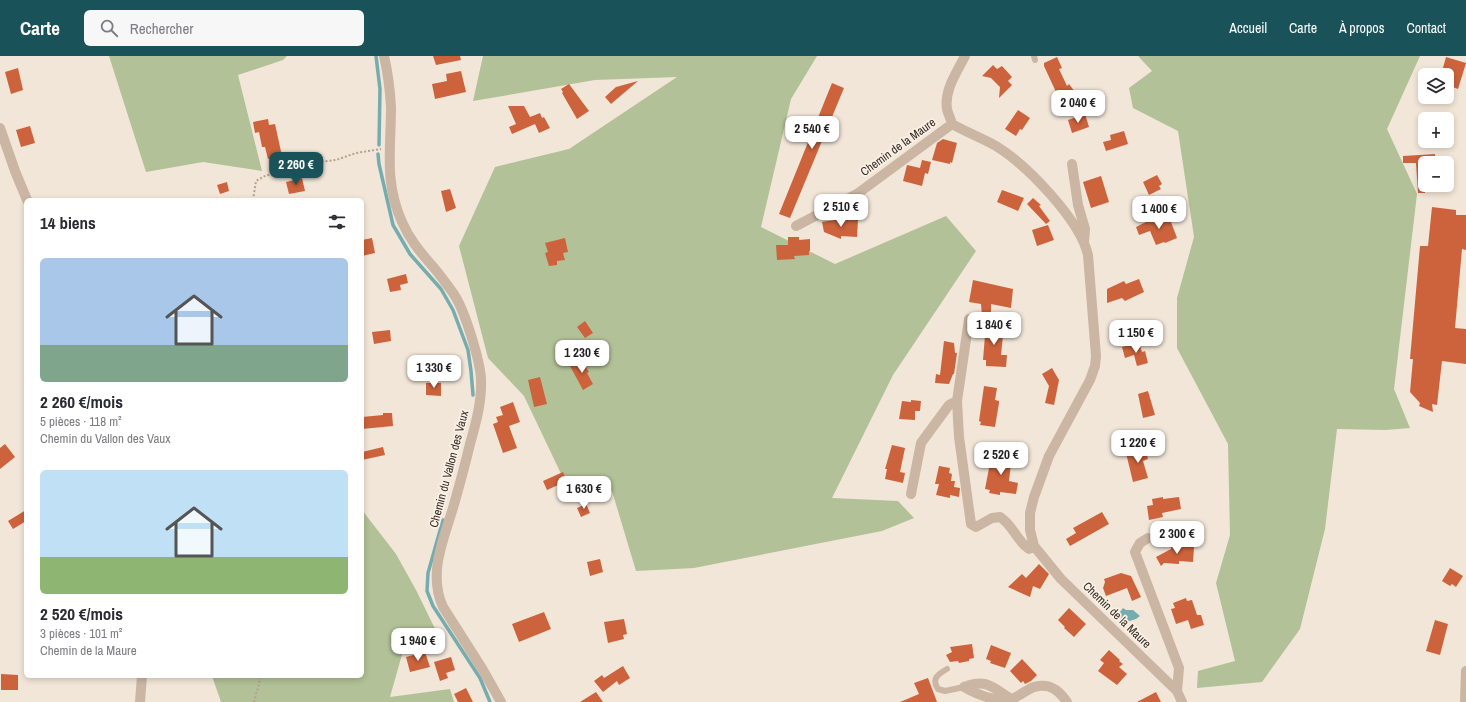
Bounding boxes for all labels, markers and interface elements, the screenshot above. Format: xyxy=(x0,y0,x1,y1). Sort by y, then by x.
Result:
search box xyxy=(84,10,364,46)
text: Carte xyxy=(20,15,60,41)
icon: search xyxy=(98,17,120,39)
text: Rechercher xyxy=(130,18,193,39)
text: Accueil xyxy=(1229,19,1267,37)
text: Carte xyxy=(1289,19,1317,37)
text: À propos xyxy=(1339,19,1384,37)
text: Contact xyxy=(1406,19,1446,37)
map controls xyxy=(1418,68,1454,192)
button: layers xyxy=(1418,68,1454,104)
pin: 2 040 € xyxy=(1041,90,1115,124)
text: 2 040 € xyxy=(1060,94,1096,111)
button: + xyxy=(1418,112,1454,148)
street label: Chemin de la Maure xyxy=(857,114,939,180)
pin: 2 540 € xyxy=(775,116,849,150)
text: 2 540 € xyxy=(794,120,830,137)
pin: 2 260 € xyxy=(259,152,333,186)
text: 2 260 € xyxy=(278,156,314,173)
button: − xyxy=(1418,156,1454,192)
pin: 2 510 € xyxy=(804,194,878,228)
pin: 1 400 € xyxy=(1122,196,1196,230)
text: 2 510 € xyxy=(823,198,859,215)
text: 1 400 € xyxy=(1141,200,1177,217)
text: 14 biens xyxy=(40,211,96,234)
icon: filters xyxy=(326,211,348,233)
icon: home xyxy=(158,284,230,356)
pin: 1 840 € xyxy=(957,312,1031,346)
text: 1 840 € xyxy=(976,316,1012,333)
pin: 1 150 € xyxy=(1099,320,1173,354)
text: 1 150 € xyxy=(1118,324,1154,341)
pin: 1 230 € xyxy=(545,340,619,374)
text: 1 230 € xyxy=(564,344,600,361)
pin: 1 330 € xyxy=(397,355,471,389)
text: 1 330 € xyxy=(416,359,452,376)
text: 2 260 €/mois xyxy=(40,390,123,413)
street label: Chemin du Vallon des Vaux xyxy=(426,409,472,529)
text: 5 pièces · 118 m² xyxy=(40,413,122,430)
text: Chemin du Vallon des Vaux xyxy=(40,430,171,447)
pin: 1 220 € xyxy=(1101,430,1175,464)
text: 1 220 € xyxy=(1120,434,1156,451)
pin: 2 520 € xyxy=(964,442,1038,476)
text: 2 520 € xyxy=(983,446,1019,463)
pin: 1 630 € xyxy=(547,476,621,510)
text: 1 630 € xyxy=(566,480,602,497)
icon: home xyxy=(158,496,230,568)
pin: 2 300 € xyxy=(1140,521,1214,555)
text: 2 300 € xyxy=(1159,525,1195,542)
street label: Chemin de la Maure xyxy=(1079,578,1155,652)
text: 2 520 €/mois xyxy=(40,602,123,625)
text: 3 pièces · 101 m² xyxy=(40,625,122,642)
pin: 1 940 € xyxy=(381,628,455,662)
text: 1 940 € xyxy=(400,632,436,649)
text: Chemin de la Maure xyxy=(40,642,137,659)

